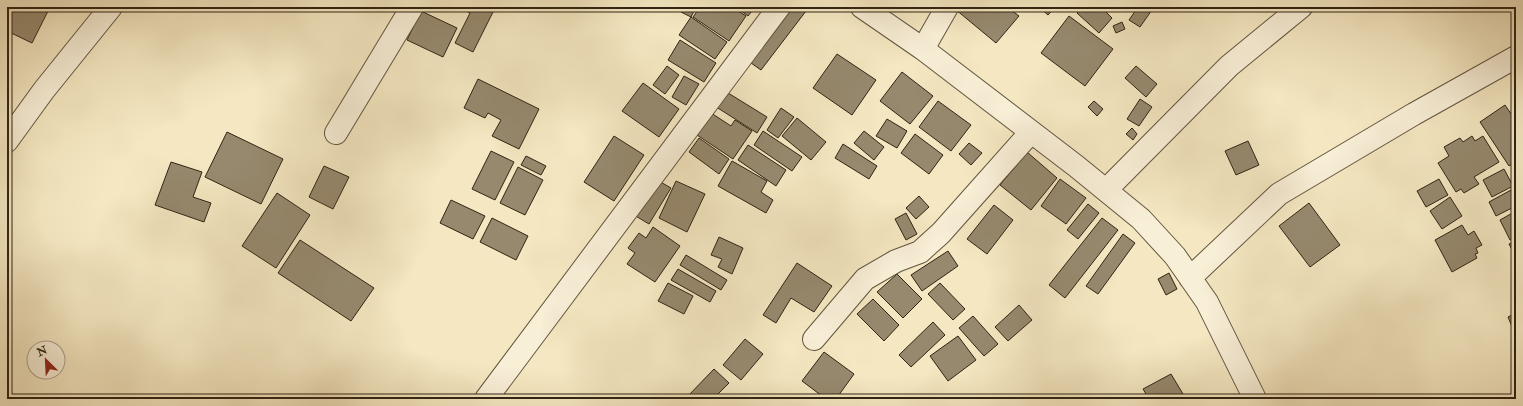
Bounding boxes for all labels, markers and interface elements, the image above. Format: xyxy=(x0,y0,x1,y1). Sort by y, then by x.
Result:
north arrow xyxy=(26,340,66,380)
text: N xyxy=(34,343,50,360)

